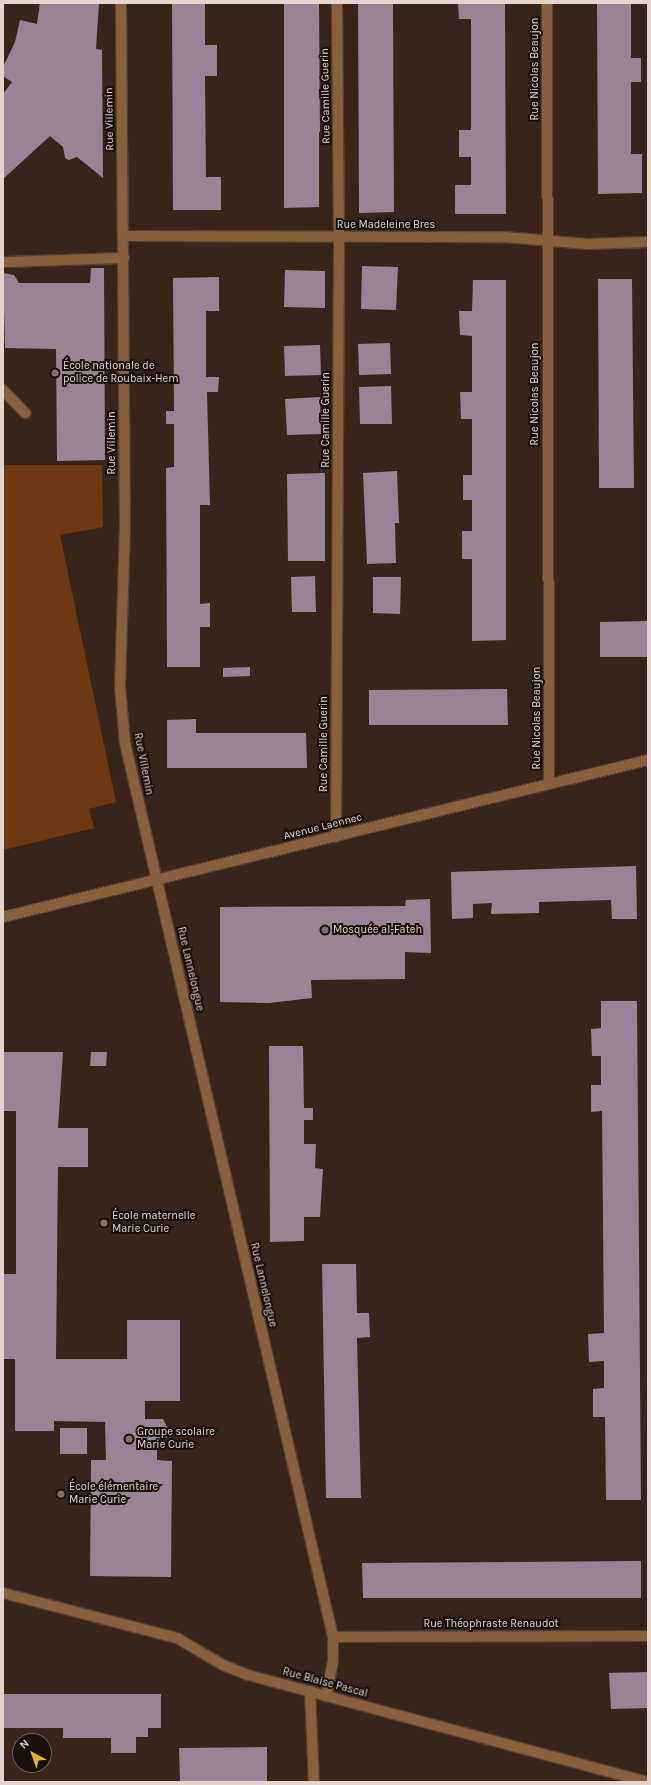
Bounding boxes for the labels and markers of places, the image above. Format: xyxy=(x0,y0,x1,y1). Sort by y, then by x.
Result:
place label: École nationale de police de Roubaix-Hem xyxy=(63,360,179,386)
marker: École nationale de police de Roubaix-Hem xyxy=(50,368,60,378)
place label: Mosquée al-Fateh xyxy=(333,923,422,937)
marker: Mosquée al-Fateh xyxy=(320,925,330,935)
place label: École maternelle Marie Curie xyxy=(112,1210,195,1236)
marker: École maternelle Marie Curie xyxy=(99,1218,109,1228)
place label: Groupe scolaire Marie Curie xyxy=(137,1426,215,1452)
marker: Groupe scolaire Marie Curie xyxy=(124,1434,134,1444)
place label: École élémentaire Marie Curie xyxy=(69,1481,158,1507)
marker: École élémentaire Marie Curie xyxy=(56,1489,66,1499)

